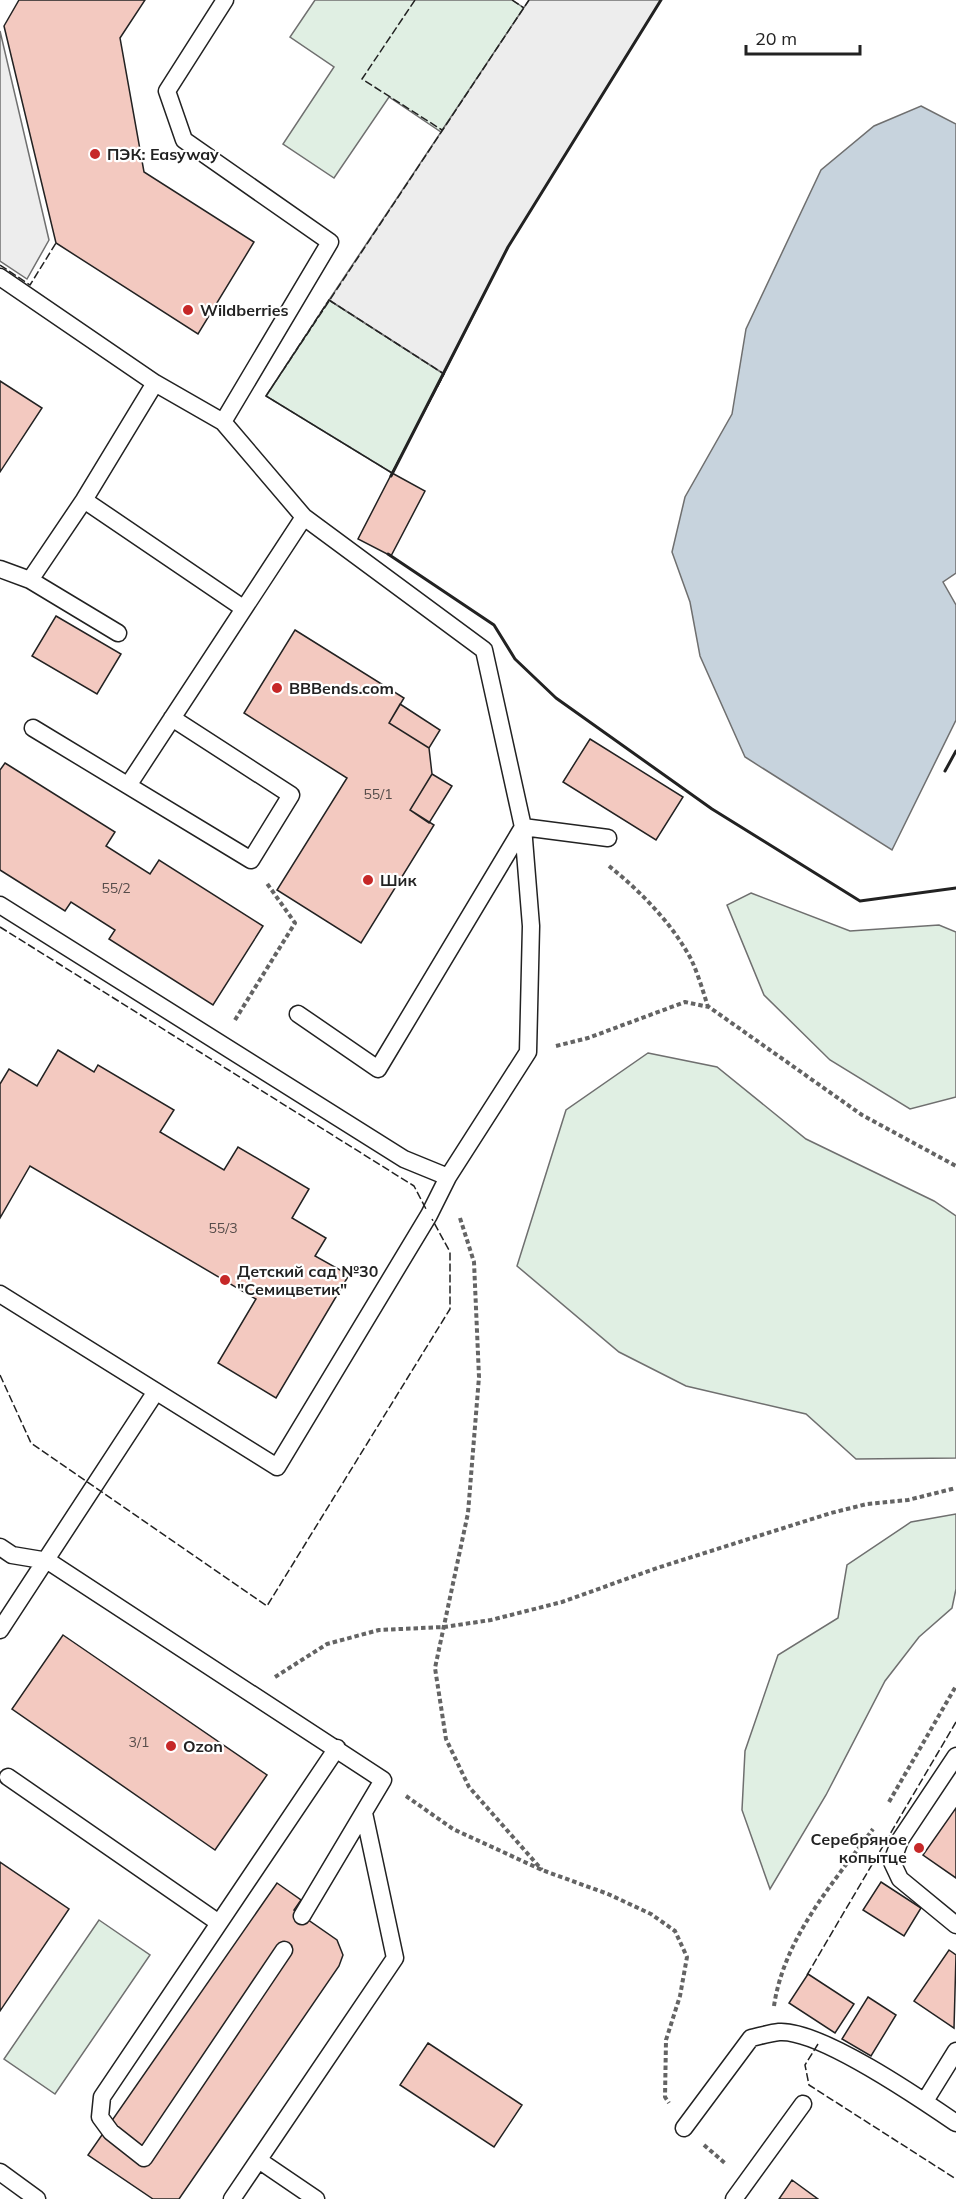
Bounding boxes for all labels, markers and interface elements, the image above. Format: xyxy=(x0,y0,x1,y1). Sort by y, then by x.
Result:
scale bar xyxy=(746,18,860,56)
text: 20 m xyxy=(755,27,797,50)
place label: ПЭК: Easyway xyxy=(107,144,219,164)
marker: ПЭК: Easyway xyxy=(88,147,102,161)
place label: Wildberries xyxy=(200,300,288,320)
marker: Wildberries xyxy=(181,303,195,317)
place label: BBBends.com xyxy=(289,678,394,698)
marker: BBBends.com xyxy=(270,681,284,695)
house number: 55/1 xyxy=(363,785,393,803)
place label: Шик xyxy=(380,870,417,890)
marker: Шик xyxy=(361,873,375,887)
house number: 55/2 xyxy=(101,879,131,897)
house number: 55/3 xyxy=(208,1219,238,1237)
place label: Детский сад №30 "Семицветик" xyxy=(237,1261,378,1299)
marker: Детский сад №30 "Семицветик" xyxy=(218,1273,232,1287)
house number: 3/1 xyxy=(129,1733,149,1751)
place label: Ozon xyxy=(183,1736,223,1756)
marker: Ozon xyxy=(164,1739,178,1753)
place label: Серебряное копытце xyxy=(811,1829,907,1867)
marker: Серебряное копытце xyxy=(912,1841,926,1855)

